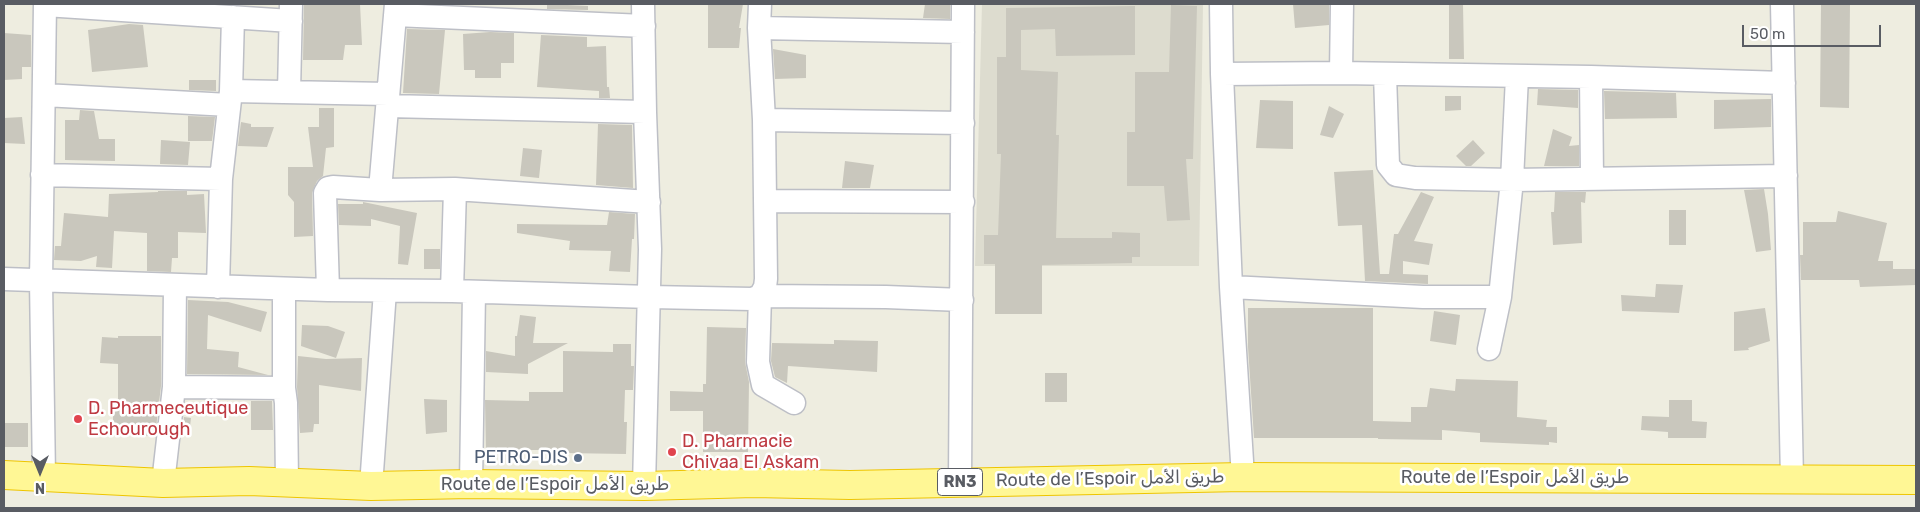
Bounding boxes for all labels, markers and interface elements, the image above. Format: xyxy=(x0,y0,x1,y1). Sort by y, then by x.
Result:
scale bar xyxy=(1745,15,1884,47)
text: 50 m xyxy=(1750,25,1785,43)
place label: D. Pharmeceutique Echourough xyxy=(88,398,248,440)
marker: D. Pharmeceutique Echourough xyxy=(72,413,84,425)
place label: D. Pharmacie Chivaa El Askam xyxy=(682,431,819,474)
marker: D. Pharmacie Chivaa El Askam xyxy=(666,446,678,458)
north arrow xyxy=(15,447,65,497)
place label: PETRO-DIS xyxy=(474,447,568,469)
marker: PETRO-DIS xyxy=(572,452,584,464)
street label: Route de l’Espoir طريق الأمل xyxy=(996,466,1224,492)
street label: Route de l’Espoir طريق الأمل xyxy=(1401,467,1629,489)
road number: RN3 xyxy=(938,468,982,496)
street label: Route de l’Espoir طريق الأمل xyxy=(441,474,669,496)
text: N xyxy=(35,479,45,496)

